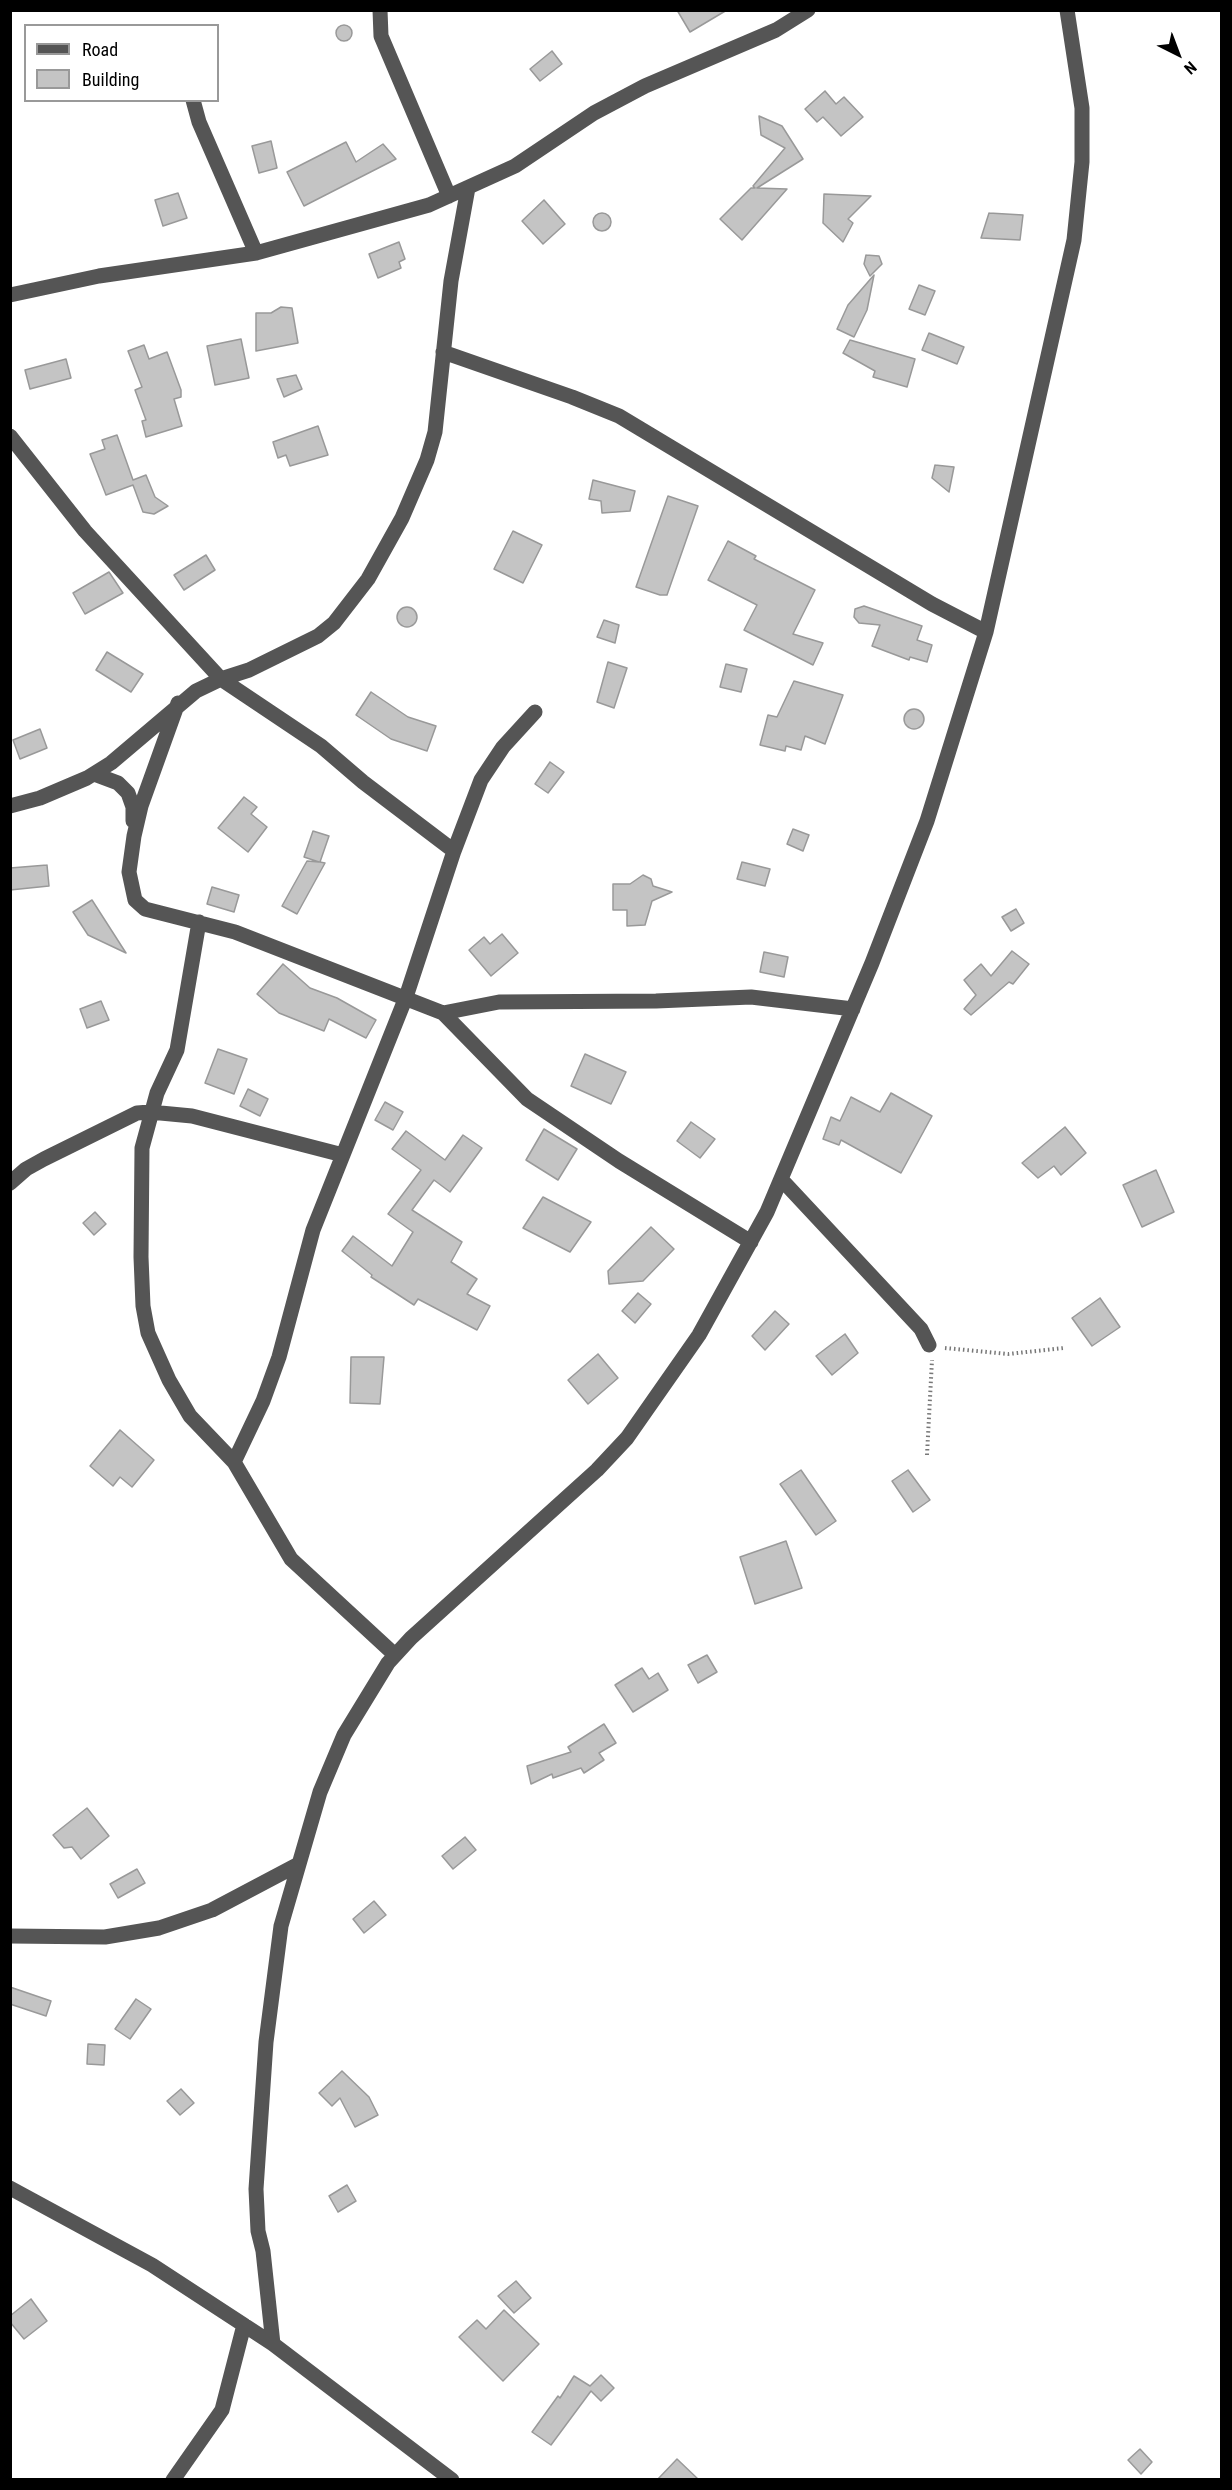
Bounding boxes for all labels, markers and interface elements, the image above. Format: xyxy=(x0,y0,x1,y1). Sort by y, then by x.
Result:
legend xyxy=(24,24,219,102)
north arrow xyxy=(1148,24,1208,84)
text: Road xyxy=(82,39,118,60)
text: N xyxy=(1180,57,1200,78)
text: Building xyxy=(82,69,139,90)

